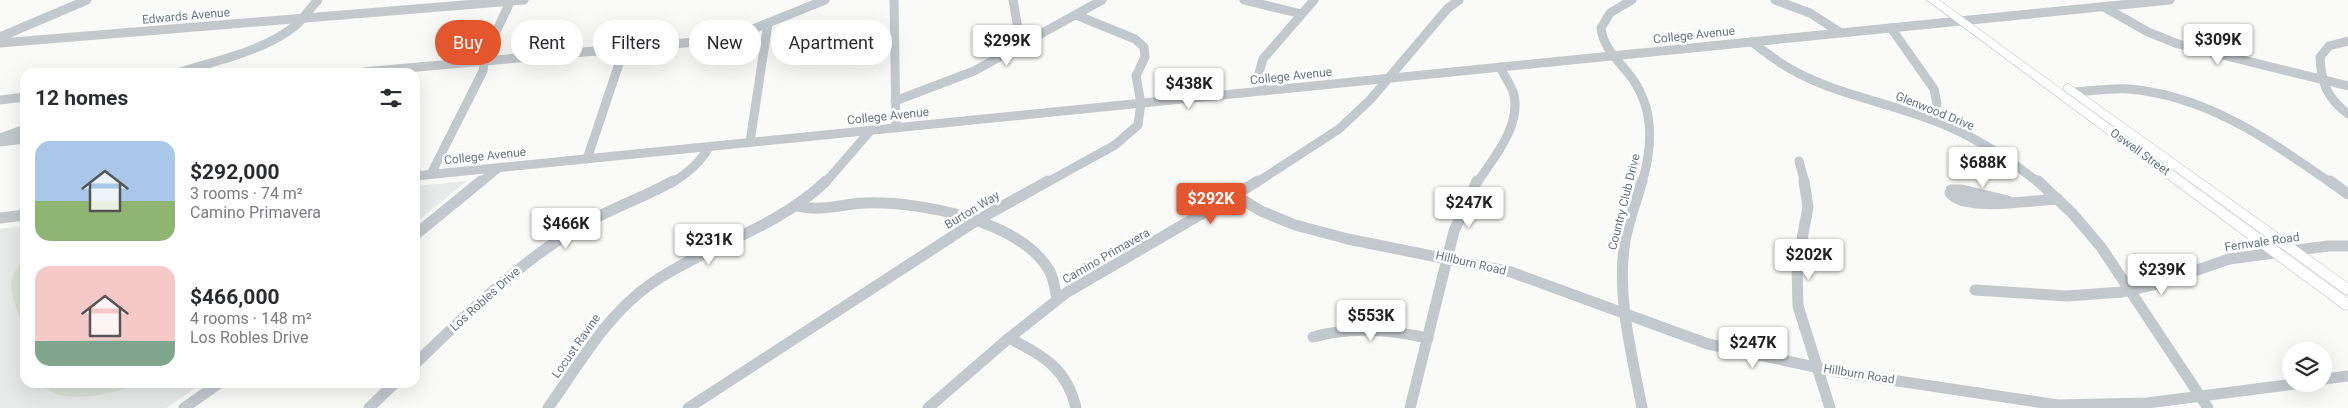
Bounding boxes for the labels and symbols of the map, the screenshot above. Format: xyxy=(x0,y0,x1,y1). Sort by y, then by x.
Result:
street label: Edwards Avenue xyxy=(141,5,231,27)
pin: $309K xyxy=(2183,23,2253,66)
pin: $299K xyxy=(972,24,1042,67)
street label: College Avenue xyxy=(1652,24,1736,46)
street label: College Avenue xyxy=(1249,65,1333,87)
pin: $438K xyxy=(1154,68,1224,110)
street label: Glenwood Drive xyxy=(1894,89,1976,133)
street label: College Avenue xyxy=(846,105,930,127)
street label: Oswell Street xyxy=(2107,126,2173,178)
street label: College Avenue xyxy=(443,145,527,167)
pin: $688K xyxy=(1948,146,2018,189)
street label: Country Club Drive xyxy=(1605,152,1643,252)
pin: $292K xyxy=(1176,182,1246,225)
pin: $247K xyxy=(1434,186,1504,229)
street label: Burton Way xyxy=(942,188,1002,232)
pin: $466K xyxy=(531,208,601,250)
pin: $231K xyxy=(674,224,744,266)
street label: Camino Primavera xyxy=(1060,225,1152,287)
street label: Fernvale Road xyxy=(2224,230,2300,254)
pin: $202K xyxy=(1774,238,1844,281)
street label: Hillburn Road xyxy=(1434,248,1508,278)
pin: $239K xyxy=(2127,254,2197,296)
street label: Los Robles Drive xyxy=(447,264,523,334)
pin: $553K xyxy=(1336,300,1406,342)
street label: Locust Ravine xyxy=(549,311,603,381)
pin: $247K xyxy=(1718,326,1788,369)
street label: Hillburn Road xyxy=(1822,361,1896,387)

